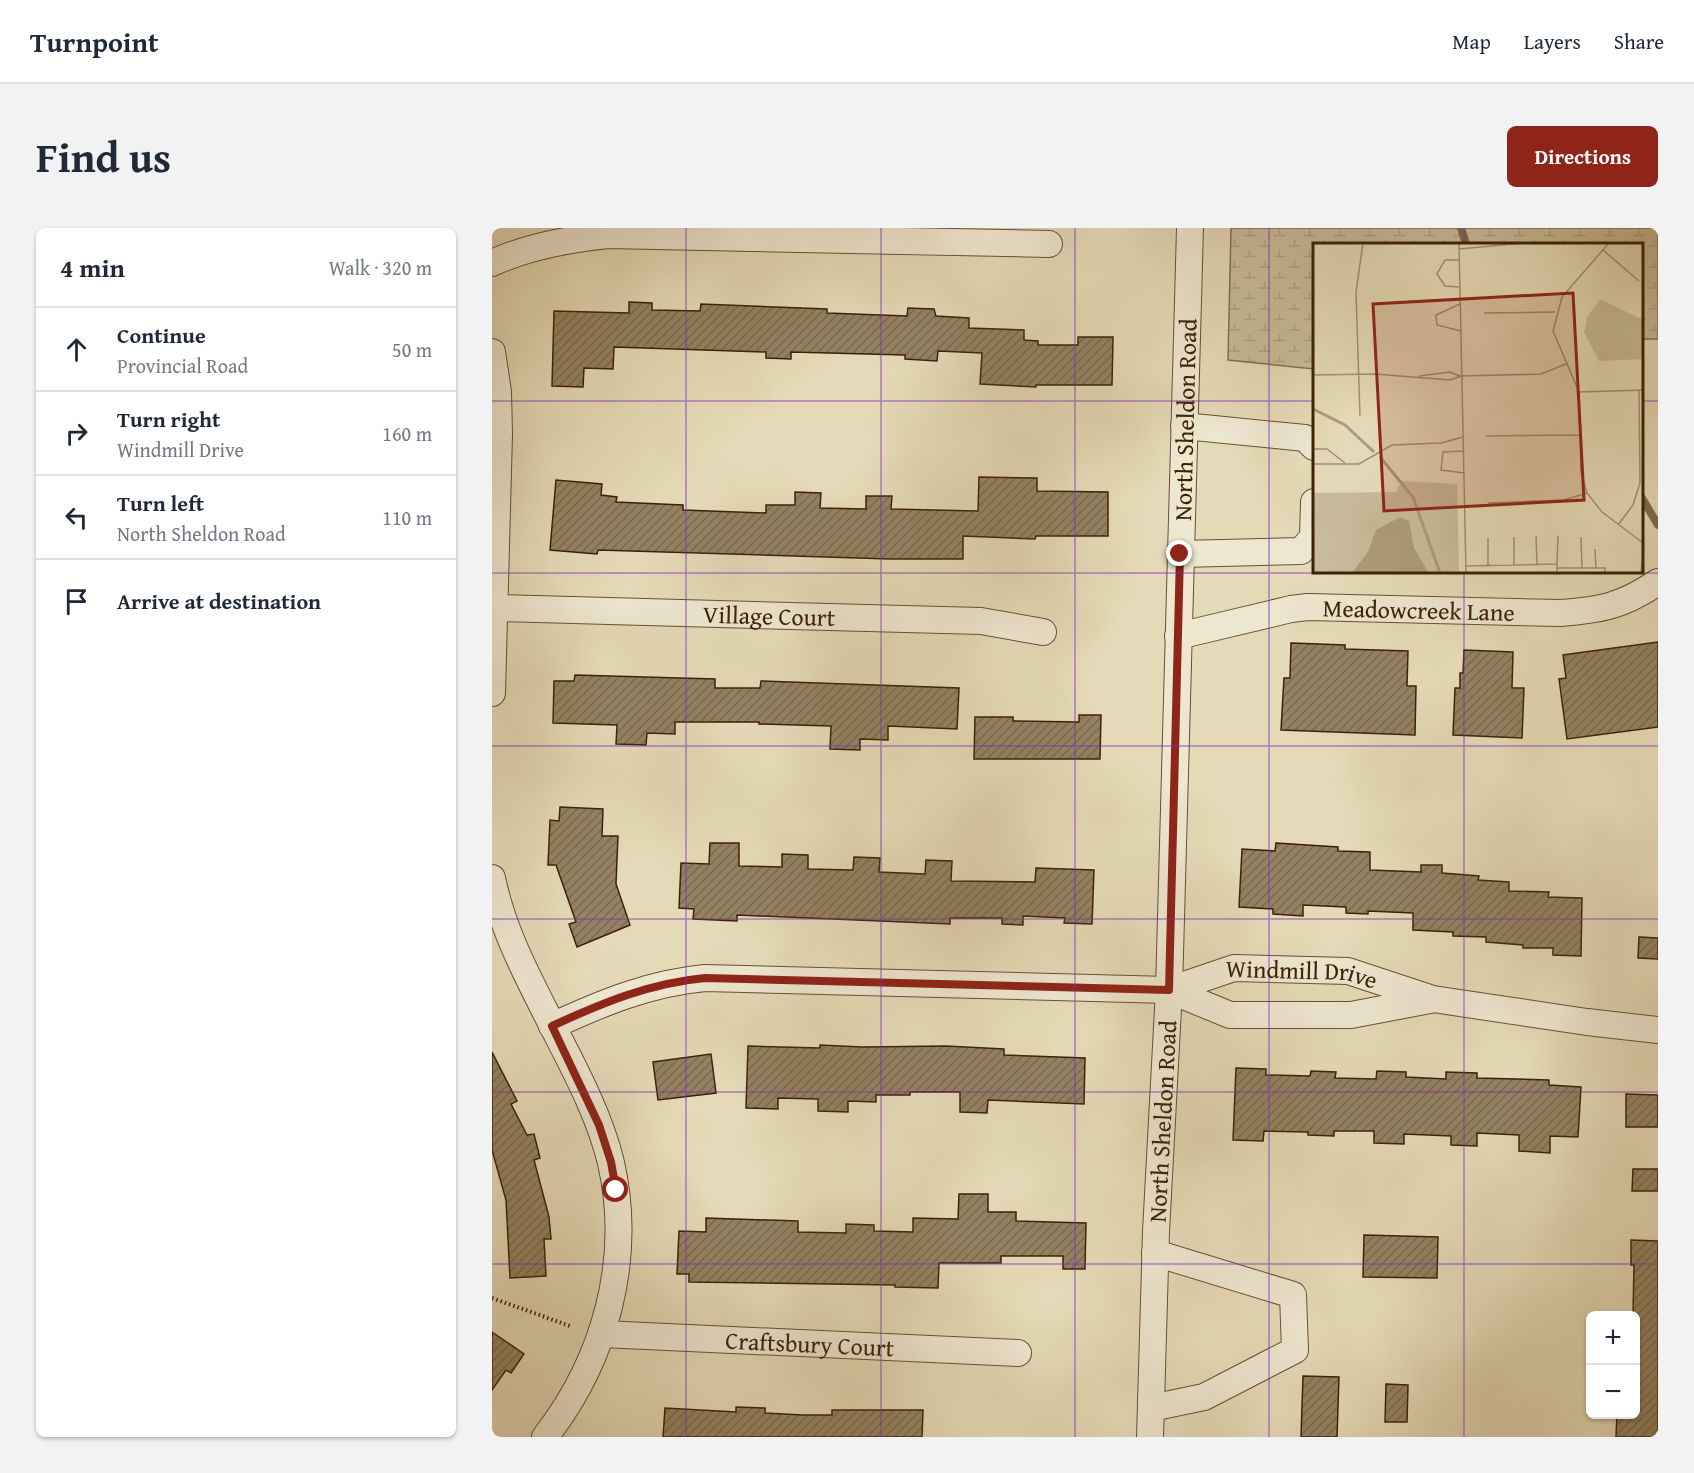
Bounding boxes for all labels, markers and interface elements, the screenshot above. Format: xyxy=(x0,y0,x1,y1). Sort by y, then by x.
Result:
text: Turnpoint xyxy=(30,21,159,62)
text: Map xyxy=(1452,26,1491,57)
text: Layers xyxy=(1524,26,1581,57)
text: Share xyxy=(1614,26,1664,57)
text: Find us xyxy=(36,126,171,187)
button: Directions xyxy=(1507,126,1658,187)
inset map xyxy=(1313,243,1643,573)
text: 4 min xyxy=(60,248,125,287)
text: Walk · 320 m xyxy=(329,253,432,282)
street label: North Sheldon Road xyxy=(1164,318,1205,521)
text: Continue xyxy=(117,319,206,351)
icon: ahead xyxy=(60,333,93,366)
text: 50 m xyxy=(392,335,432,364)
text: Provincial Road xyxy=(117,351,248,380)
text: Turn right xyxy=(117,403,220,435)
icon: right xyxy=(60,417,93,450)
text: 160 m xyxy=(382,419,432,448)
text: Windmill Drive xyxy=(117,435,244,464)
text: Turn left xyxy=(117,487,204,519)
icon: left xyxy=(60,501,93,534)
text: 110 m xyxy=(382,503,432,532)
text: North Sheldon Road xyxy=(117,519,286,548)
route end xyxy=(1166,540,1192,566)
icon: arrive xyxy=(60,585,93,618)
text: Arrive at destination xyxy=(117,585,321,617)
street label: Meadowcreek Lane xyxy=(1322,590,1515,629)
street label: Village Court xyxy=(702,596,836,635)
street label: Windmill Drive xyxy=(1225,950,1382,997)
street label: North Sheldon Road xyxy=(1139,1019,1185,1223)
route start xyxy=(602,1176,628,1202)
map controls xyxy=(1586,1311,1640,1419)
button: + xyxy=(1586,1311,1640,1365)
street label: Craftsbury Court xyxy=(725,1322,895,1365)
button: − xyxy=(1586,1365,1640,1419)

